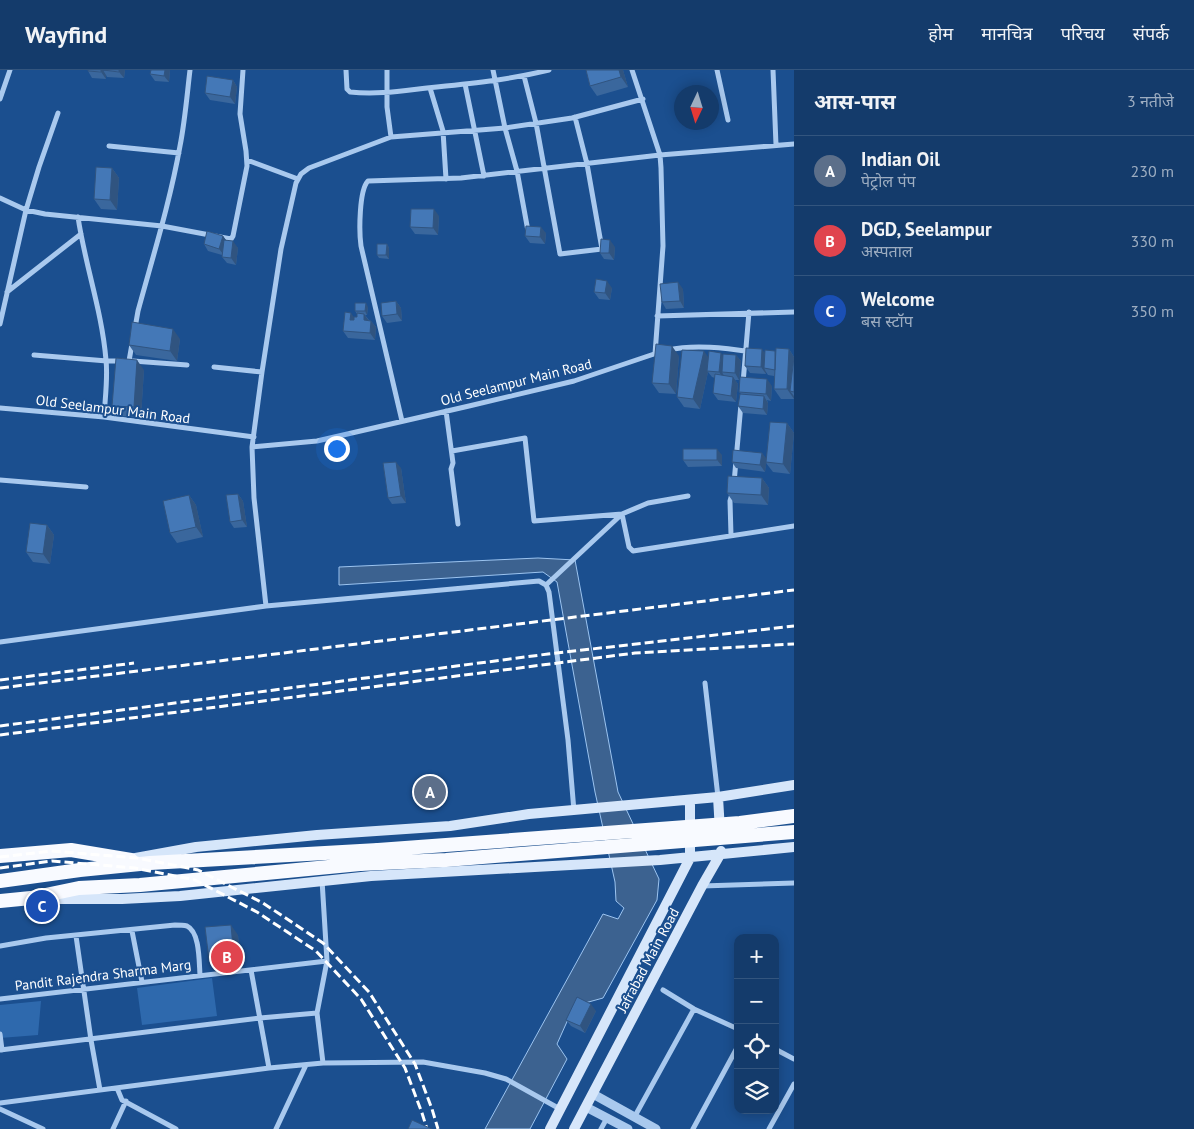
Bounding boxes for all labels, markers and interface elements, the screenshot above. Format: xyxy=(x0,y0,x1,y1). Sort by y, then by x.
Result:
text: Wayfind xyxy=(25,19,107,50)
text: होम xyxy=(928,22,953,45)
text: मानचित्र xyxy=(981,22,1033,45)
text: परिचय xyxy=(1061,22,1105,45)
text: संपर्क xyxy=(1133,22,1169,45)
north arrow xyxy=(674,85,719,130)
text: आस-पास xyxy=(814,88,896,115)
text: 3 नतीजे xyxy=(1127,91,1174,111)
text: Indian Oil xyxy=(861,147,940,171)
text: A xyxy=(825,161,835,181)
text: 230 m xyxy=(1131,161,1174,181)
text: पेट्रोल पंप xyxy=(861,171,916,191)
text: DGD, Seelampur xyxy=(861,217,992,241)
text: B xyxy=(825,231,835,251)
text: 330 m xyxy=(1131,231,1174,251)
text: अस्पताल xyxy=(861,241,913,261)
text: Welcome xyxy=(861,287,935,311)
text: C xyxy=(826,301,834,321)
text: 350 m xyxy=(1131,301,1174,321)
text: बस स्टॉप xyxy=(861,311,913,331)
street label: Old Seelampur Main Road xyxy=(438,354,594,410)
street label: Old Seelampur Main Road xyxy=(35,391,191,427)
your location xyxy=(324,436,350,462)
pin: A xyxy=(414,773,446,811)
pin: C xyxy=(26,887,58,925)
street label: Jafrabad Main Road xyxy=(612,905,683,1016)
map controls xyxy=(734,934,779,1114)
button: + xyxy=(734,934,779,979)
pin: B xyxy=(211,938,243,976)
street label: Pandit Rajendra Sharma Marg xyxy=(14,955,192,995)
button: − xyxy=(734,979,779,1024)
button: locate xyxy=(734,1024,779,1069)
button: layers xyxy=(734,1069,779,1114)

